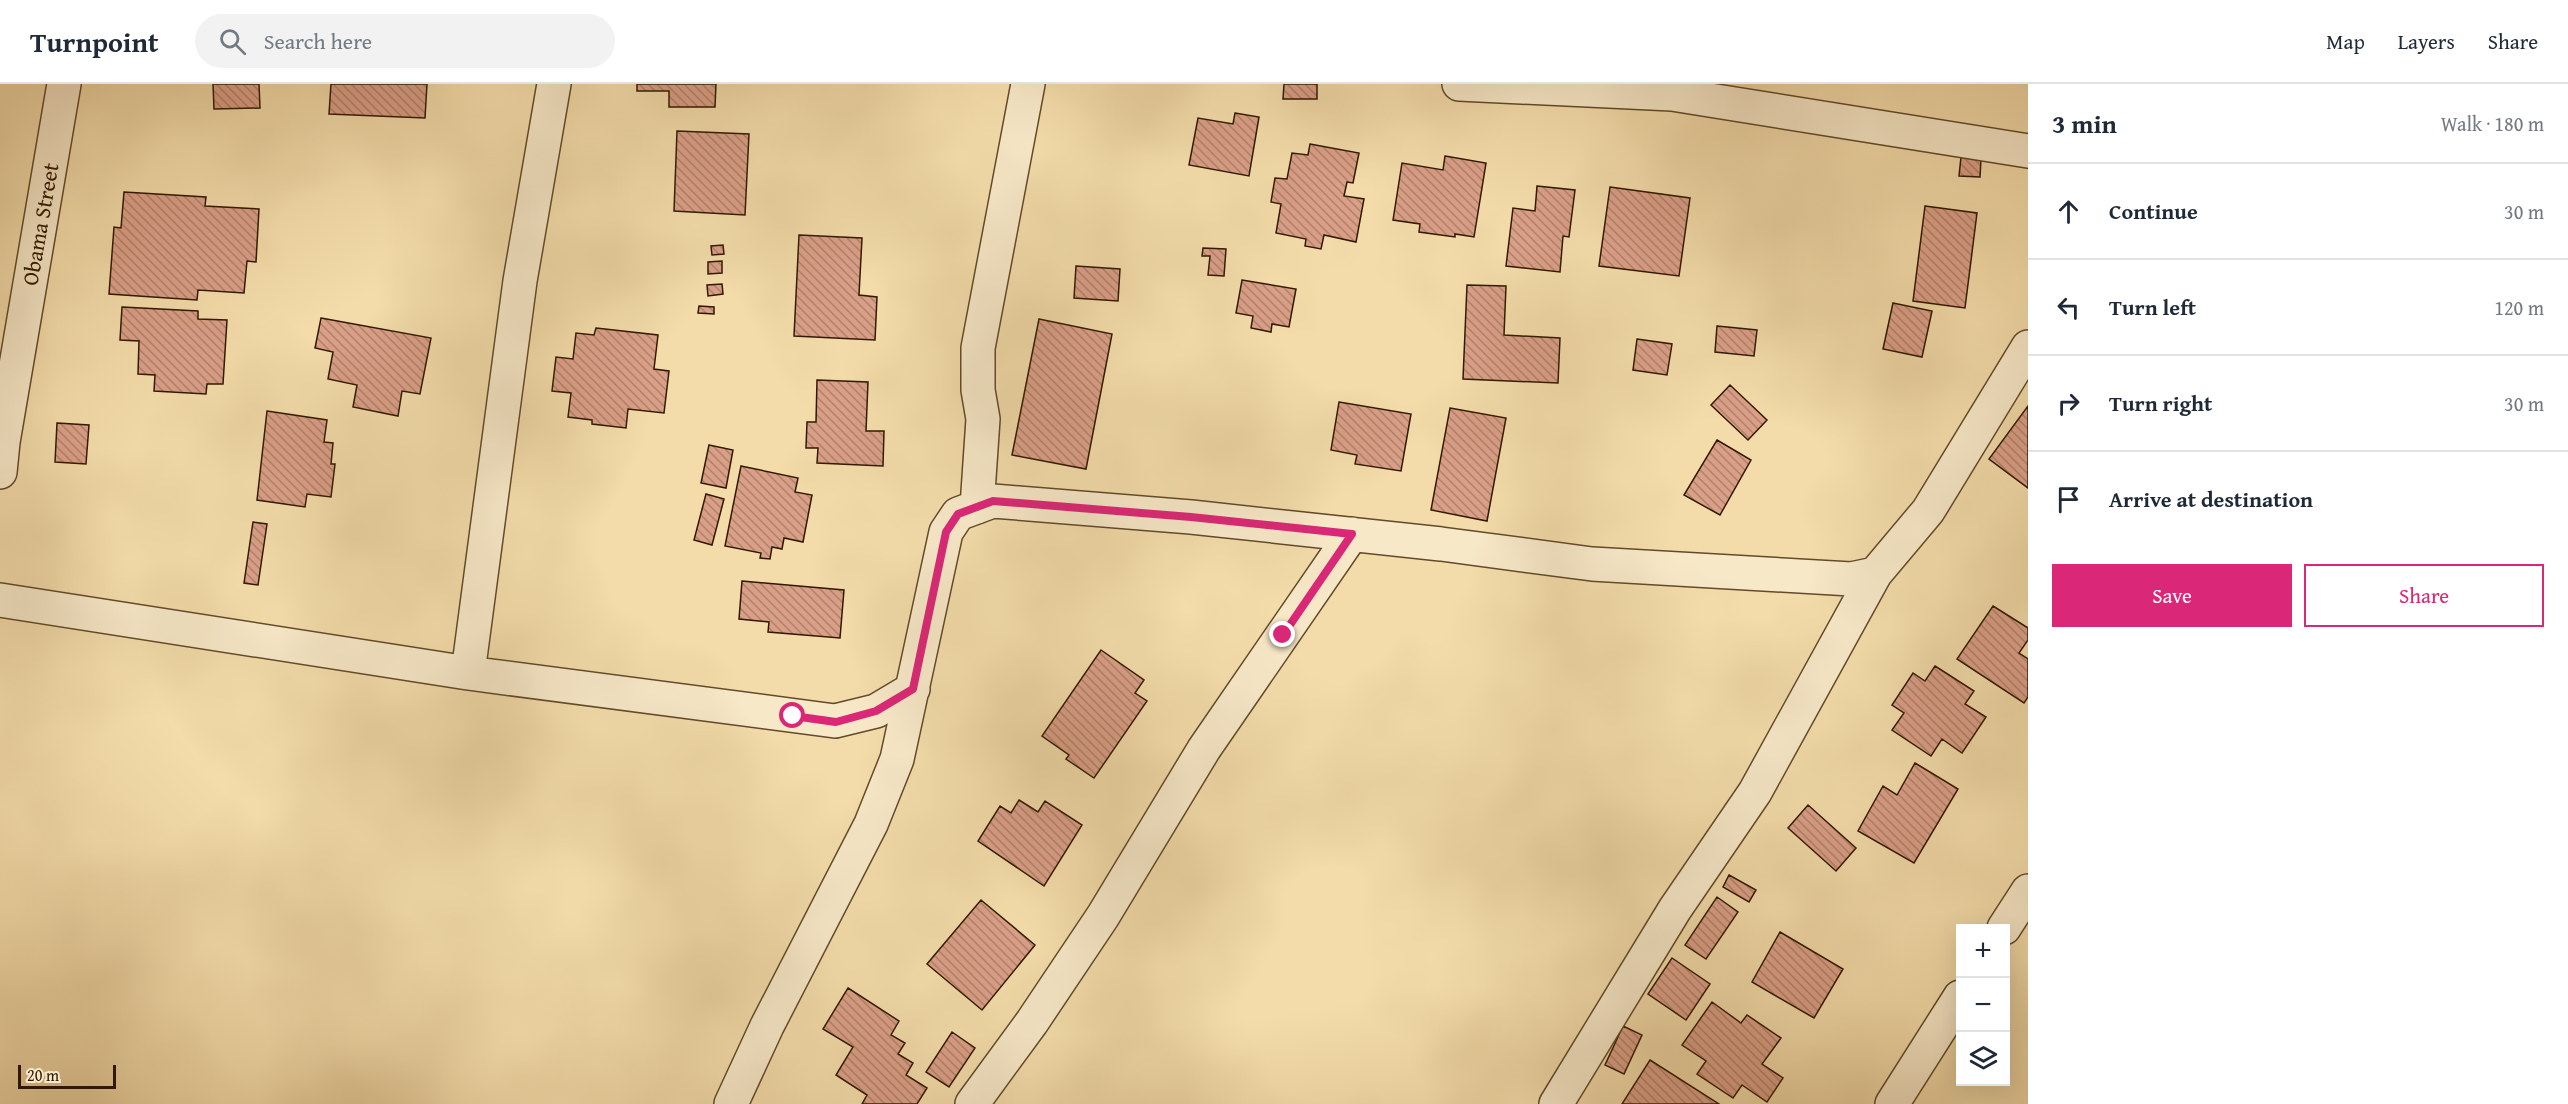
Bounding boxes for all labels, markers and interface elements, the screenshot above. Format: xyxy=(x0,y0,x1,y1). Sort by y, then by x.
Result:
search box xyxy=(195,14,615,68)
text: Turnpoint xyxy=(30,21,159,62)
icon: search xyxy=(216,25,249,58)
text: Search here xyxy=(264,25,372,57)
text: Map xyxy=(2326,26,2365,57)
text: Layers xyxy=(2398,26,2455,57)
text: Share xyxy=(2488,26,2538,57)
text: 3 min xyxy=(2052,104,2117,143)
text: Walk · 180 m xyxy=(2441,109,2544,138)
street label: Obama Street xyxy=(13,160,67,288)
icon: ahead xyxy=(2052,195,2085,228)
text: Continue xyxy=(2109,195,2198,227)
text: 30 m xyxy=(2504,197,2544,226)
icon: left xyxy=(2052,291,2085,324)
text: Turn left xyxy=(2109,291,2196,323)
text: 120 m xyxy=(2494,293,2544,322)
icon: right xyxy=(2052,387,2085,420)
text: Turn right xyxy=(2109,387,2212,419)
text: 30 m xyxy=(2504,389,2544,418)
icon: arrive xyxy=(2052,483,2085,516)
text: Arrive at destination xyxy=(2109,483,2313,515)
button: Save xyxy=(2052,564,2292,627)
button: Share xyxy=(2304,564,2544,627)
route end xyxy=(1269,621,1295,647)
route start xyxy=(779,702,805,728)
map controls xyxy=(1956,924,2010,1086)
button: + xyxy=(1956,924,2010,978)
button: − xyxy=(1956,978,2010,1032)
button: layers xyxy=(1956,1032,2010,1086)
scale bar xyxy=(18,1062,116,1090)
text: 20 m xyxy=(27,1063,59,1087)

